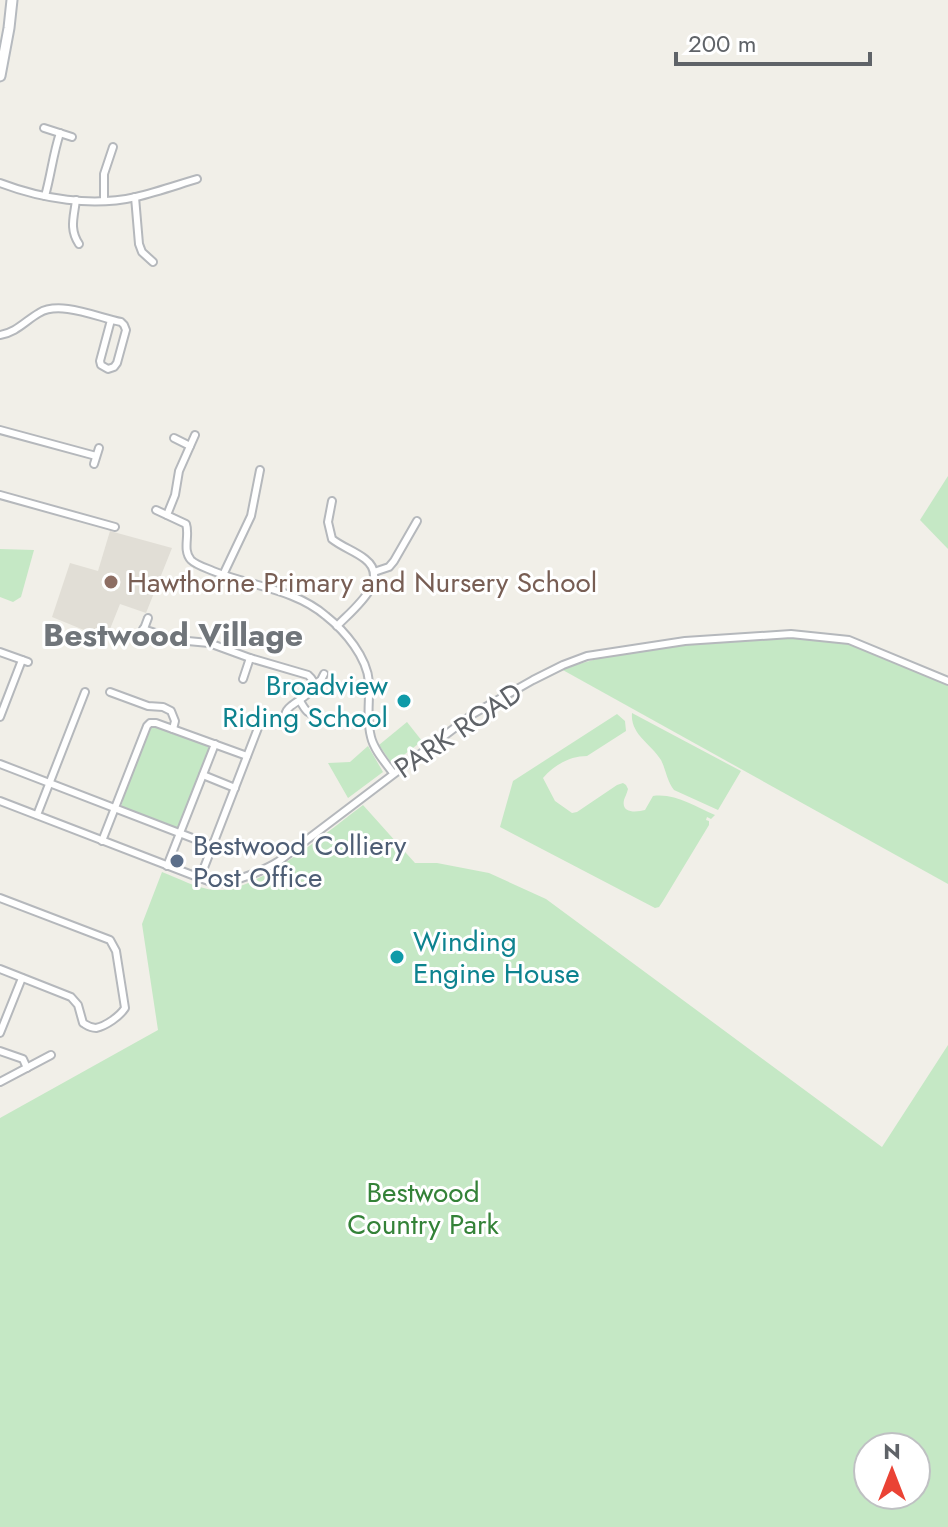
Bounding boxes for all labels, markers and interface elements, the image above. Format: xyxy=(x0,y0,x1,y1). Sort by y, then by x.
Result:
scale bar xyxy=(676,16,870,66)
text: 200 m xyxy=(688,26,756,61)
place label: Hawthorne Primary and Nursery School xyxy=(127,562,597,603)
marker: Hawthorne Primary and Nursery School xyxy=(102,573,120,591)
district label: Bestwood Village xyxy=(43,612,303,658)
place label: Broadview Riding School xyxy=(222,665,388,738)
street label: PARK ROAD xyxy=(386,673,530,788)
marker: Broadview Riding School xyxy=(395,692,413,710)
place label: Bestwood Colliery Post Office xyxy=(193,825,407,898)
marker: Bestwood Colliery Post Office xyxy=(168,852,186,870)
place label: Winding Engine House xyxy=(413,921,580,994)
marker: Winding Engine House xyxy=(388,948,406,966)
park label: Bestwood Country Park xyxy=(347,1172,500,1245)
north arrow xyxy=(852,1431,932,1511)
text: N xyxy=(883,1435,901,1467)

